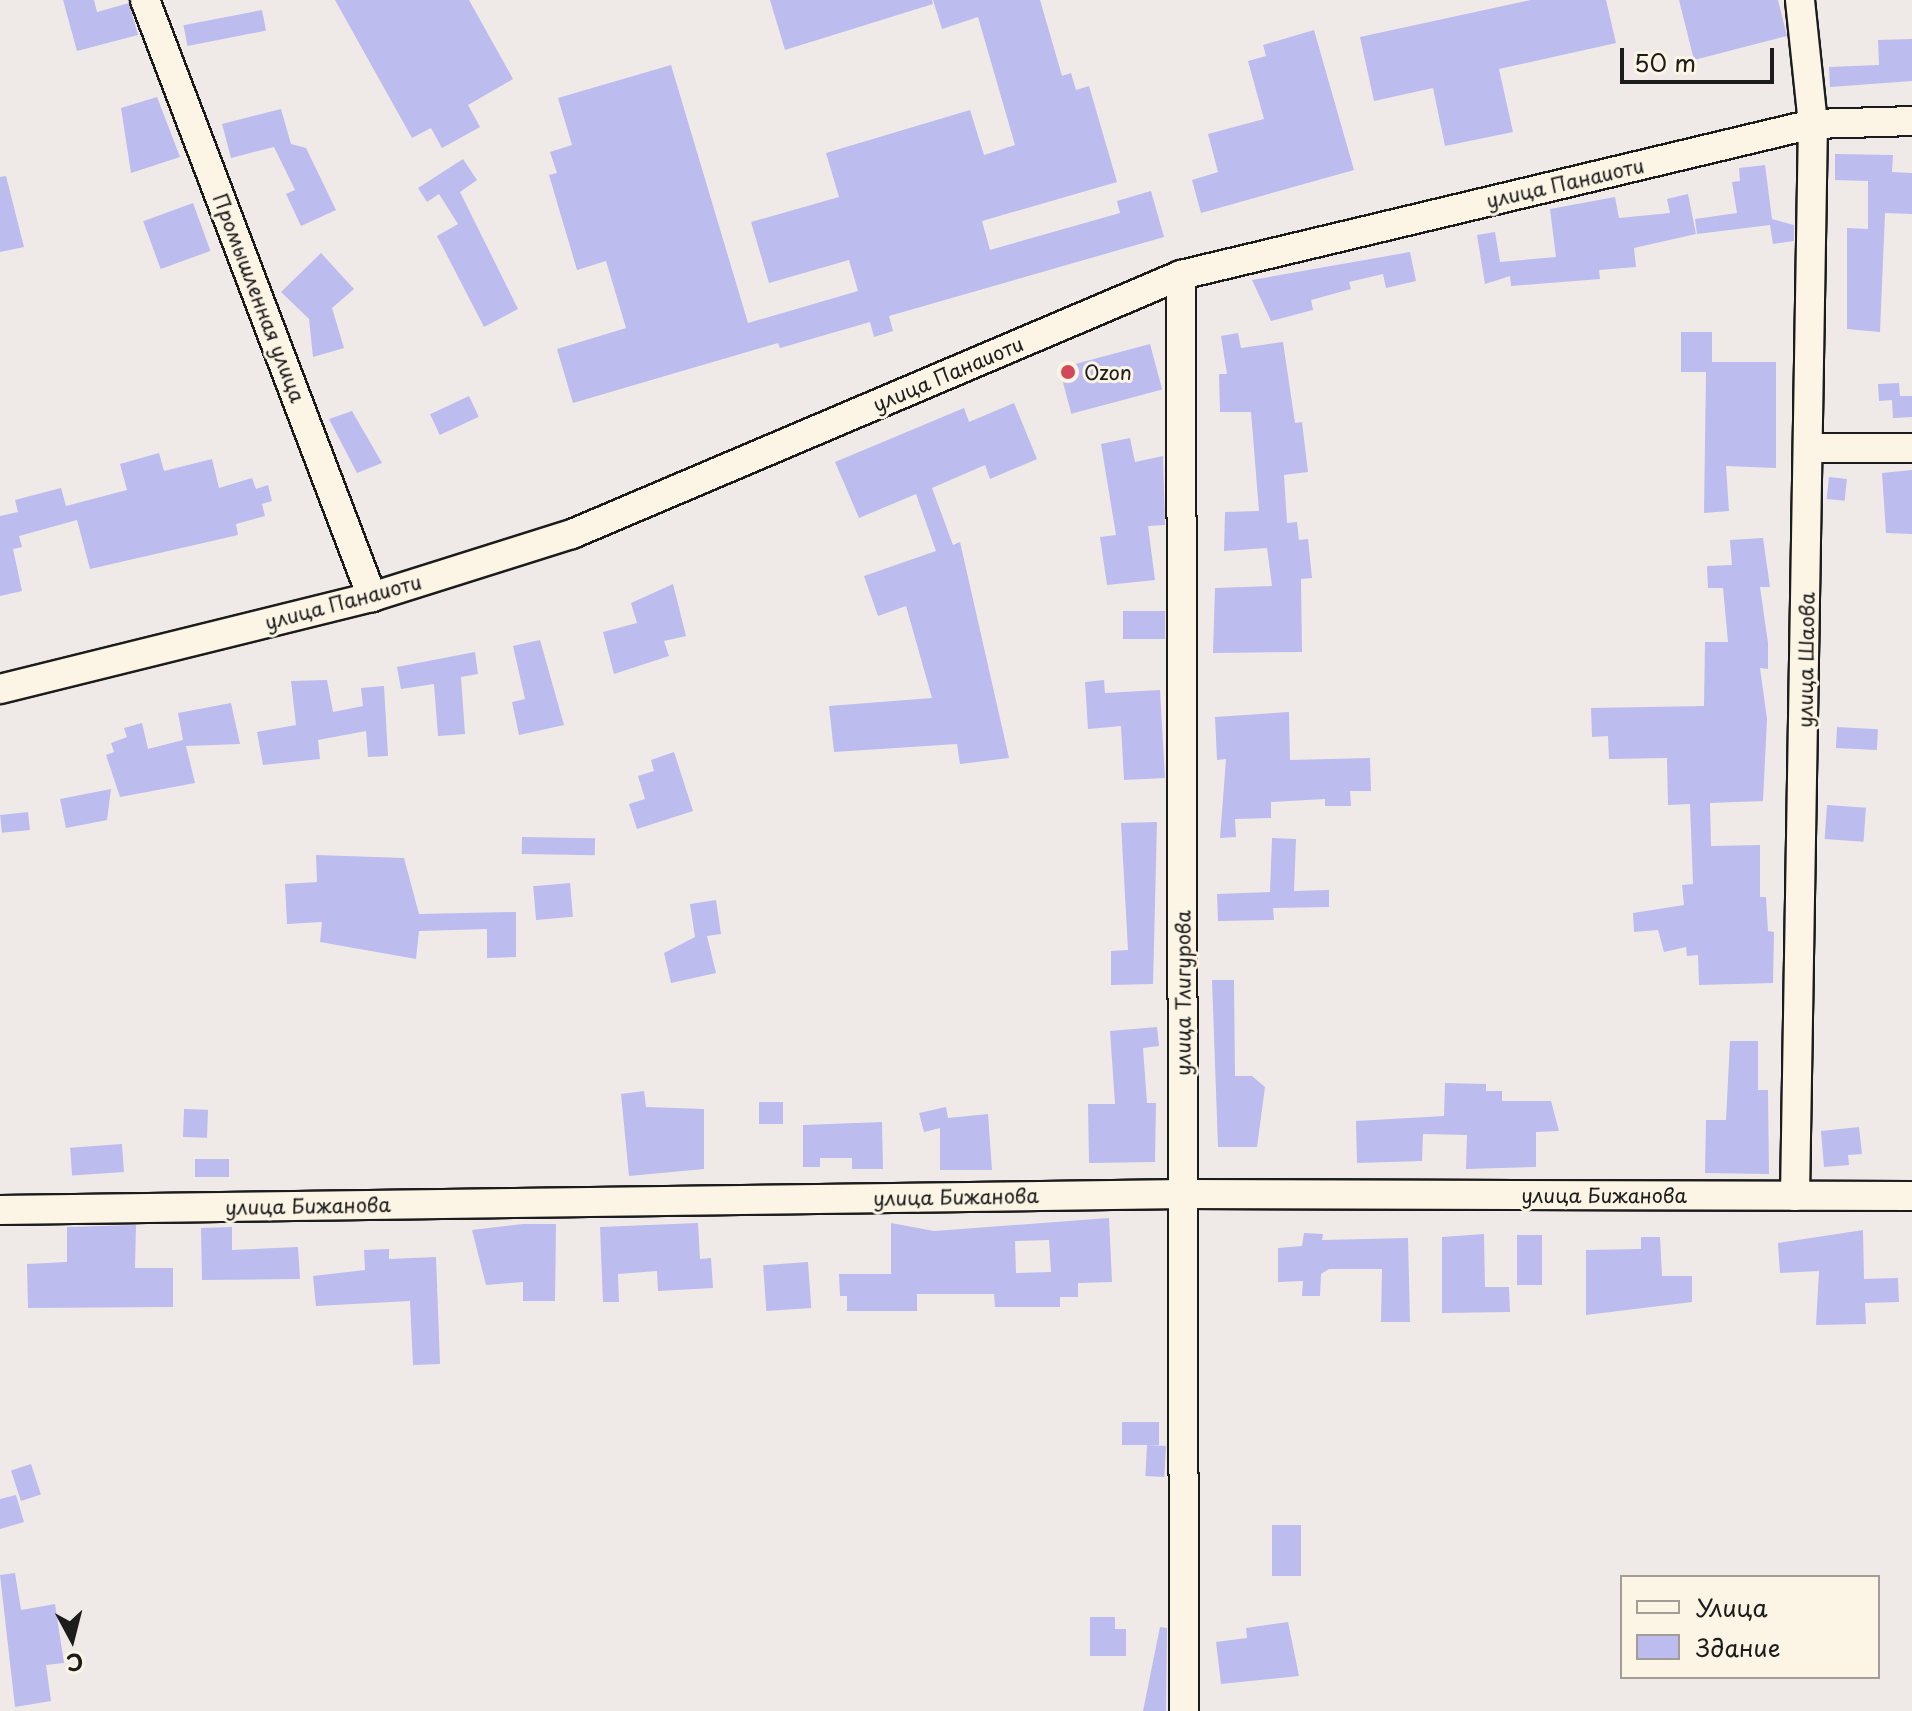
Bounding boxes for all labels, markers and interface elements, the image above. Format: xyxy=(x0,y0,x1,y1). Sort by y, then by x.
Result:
scale bar xyxy=(1624,32,1778,82)
text: 50 m xyxy=(1634,44,1696,80)
street label: улица Панаиоти xyxy=(1484,153,1646,213)
street label: Промышленная улица xyxy=(208,190,310,406)
street label: улица Панаиоти xyxy=(869,331,1027,417)
place label: Ozon xyxy=(1084,360,1132,384)
marker: Ozon xyxy=(1059,363,1077,381)
street label: улица Панаиоти xyxy=(262,570,424,634)
street label: улица Шаова xyxy=(1793,592,1819,728)
street label: улица Тлигурова xyxy=(1171,910,1195,1076)
street label: улица Бижанова xyxy=(1521,1183,1687,1207)
street label: улица Бижанова xyxy=(873,1184,1039,1210)
street label: улица Бижанова xyxy=(225,1193,391,1219)
legend xyxy=(1620,1575,1880,1679)
text: Улица xyxy=(1696,1589,1768,1625)
north arrow xyxy=(32,1599,112,1679)
text: Здание xyxy=(1696,1629,1781,1665)
text: С xyxy=(65,1646,85,1681)

